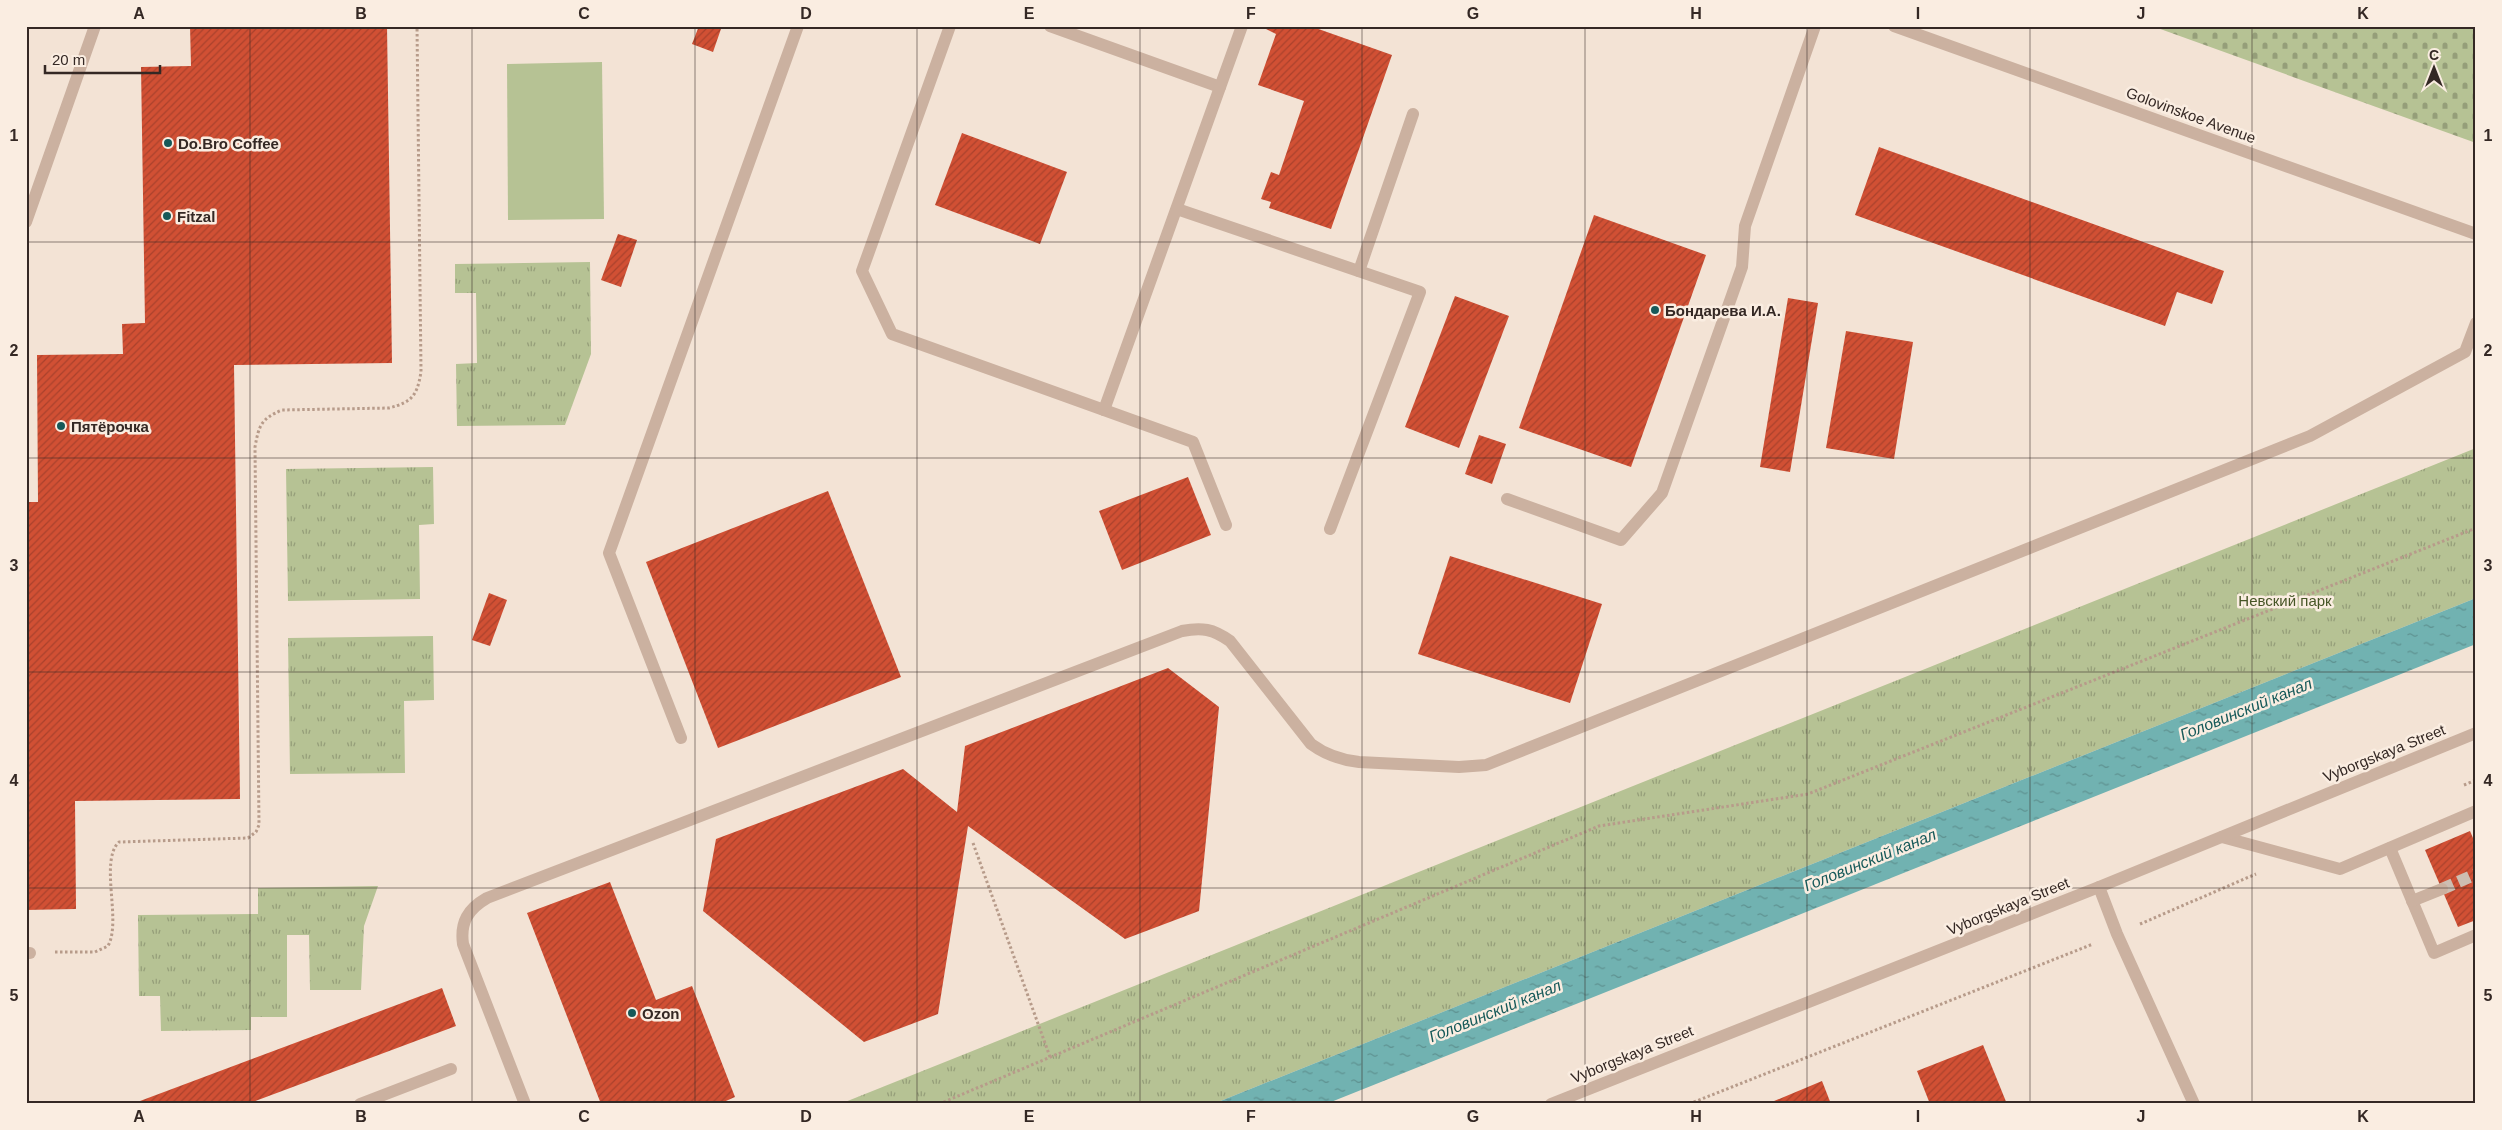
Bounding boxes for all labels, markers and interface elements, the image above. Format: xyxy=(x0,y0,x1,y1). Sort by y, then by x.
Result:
text: A xyxy=(133,5,145,22)
text: B xyxy=(355,5,367,22)
text: C xyxy=(578,5,590,22)
text: D xyxy=(800,5,812,22)
text: E xyxy=(1024,5,1035,22)
text: F xyxy=(1246,5,1256,22)
text: G xyxy=(1467,5,1479,22)
text: H xyxy=(1690,5,1702,22)
text: I xyxy=(1916,5,1920,22)
text: J xyxy=(2137,5,2145,22)
text: K xyxy=(2357,5,2369,22)
scale bar xyxy=(45,42,160,74)
north arrow xyxy=(2410,42,2460,92)
text: С xyxy=(2429,47,2439,63)
text: 20 m xyxy=(52,51,85,68)
street label: Golovinskoe Avenue xyxy=(2124,84,2258,146)
text: 1 xyxy=(10,127,19,144)
text: 1 xyxy=(2484,127,2493,144)
place label: Do.Bro Coffee xyxy=(178,135,279,152)
marker: Do.Bro Coffee xyxy=(162,137,174,149)
place label: Fitzal xyxy=(177,208,215,225)
marker: Fitzal xyxy=(161,210,173,222)
place label: Бондарева И.А. xyxy=(1665,302,1781,319)
marker: Бондарева И.А. xyxy=(1649,304,1661,316)
text: 2 xyxy=(10,342,19,359)
text: 2 xyxy=(2484,342,2493,359)
place label: Пятёрочка xyxy=(71,418,149,435)
marker: Пятёрочка xyxy=(55,420,67,432)
text: 3 xyxy=(10,557,19,574)
text: 3 xyxy=(2484,557,2493,574)
park label: Невский парк xyxy=(2238,592,2332,609)
water label: Головинский канал xyxy=(2177,675,2315,743)
street label: Vyborgskaya Street xyxy=(2320,720,2448,785)
text: 4 xyxy=(10,772,19,789)
text: 4 xyxy=(2484,772,2493,789)
water label: Головинский канал xyxy=(1801,826,1939,894)
street label: Vyborgskaya Street xyxy=(1944,873,2072,938)
water label: Головинский канал xyxy=(1426,977,1564,1045)
text: 5 xyxy=(10,987,19,1004)
text: 5 xyxy=(2484,987,2493,1004)
place label: Ozon xyxy=(642,1005,680,1022)
marker: Ozon xyxy=(626,1007,638,1019)
street label: Vyborgskaya Street xyxy=(1568,1021,1696,1086)
text: A xyxy=(133,1108,145,1125)
text: B xyxy=(355,1108,367,1125)
text: C xyxy=(578,1108,590,1125)
text: D xyxy=(800,1108,812,1125)
text: E xyxy=(1024,1108,1035,1125)
text: F xyxy=(1246,1108,1256,1125)
text: G xyxy=(1467,1108,1479,1125)
text: H xyxy=(1690,1108,1702,1125)
text: I xyxy=(1916,1108,1920,1125)
text: J xyxy=(2137,1108,2145,1125)
text: K xyxy=(2357,1108,2369,1125)

